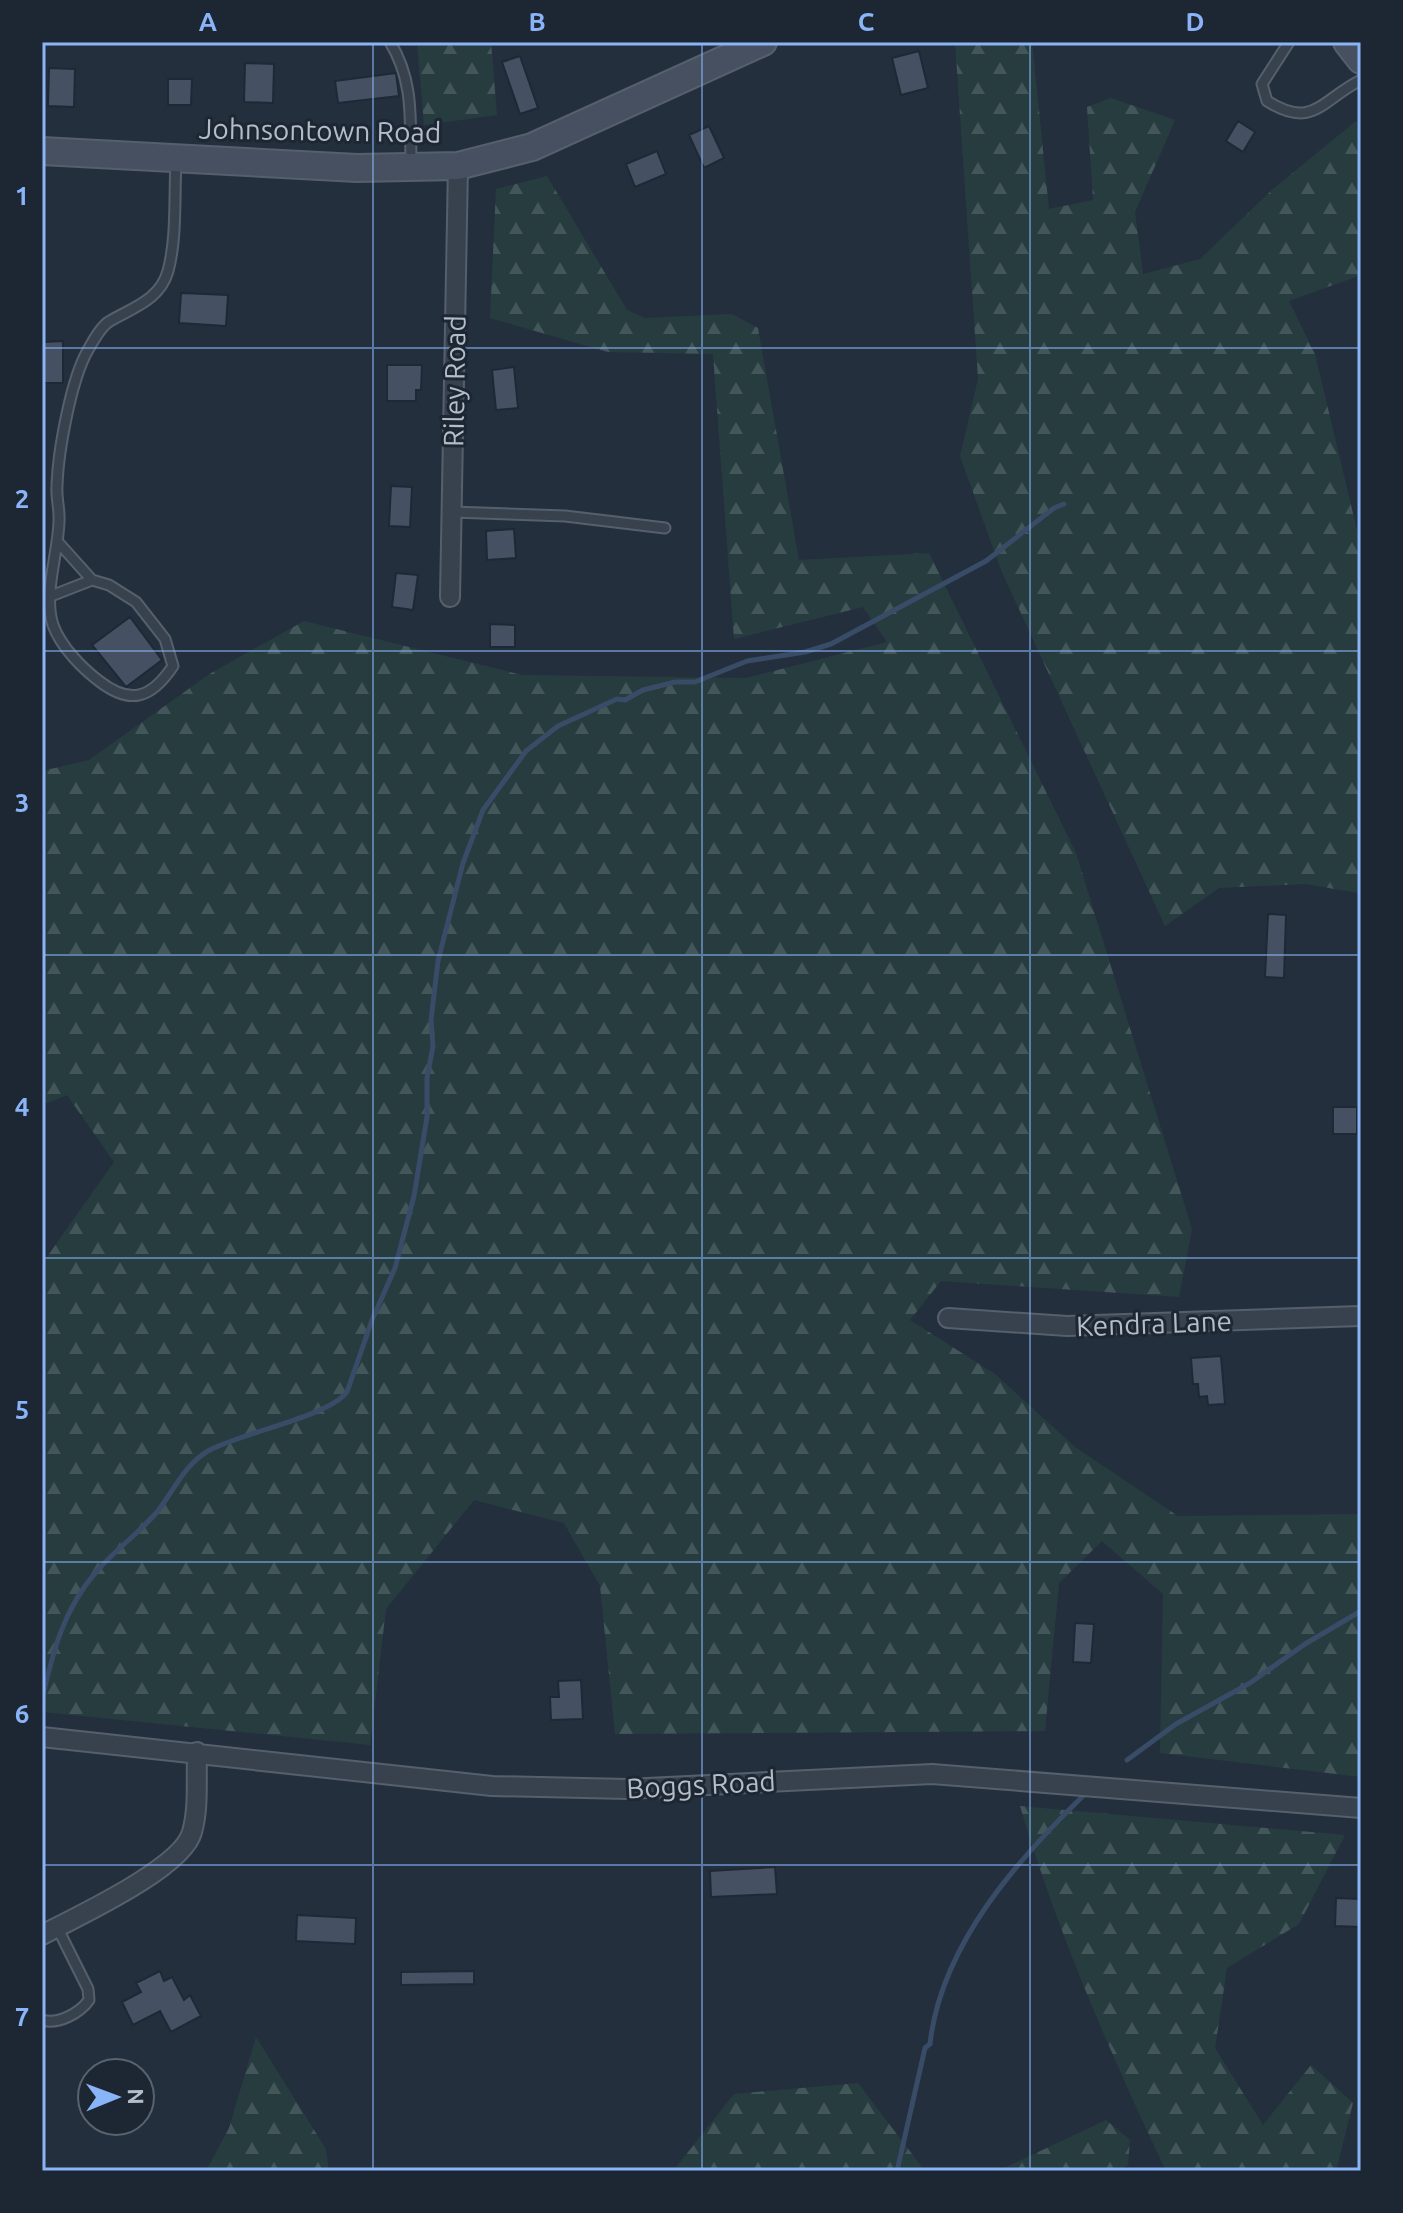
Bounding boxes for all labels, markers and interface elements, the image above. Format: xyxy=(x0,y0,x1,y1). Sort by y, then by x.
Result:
text: A xyxy=(199,7,218,36)
text: B xyxy=(528,7,546,36)
text: C xyxy=(858,7,875,36)
text: D xyxy=(1186,7,1204,36)
street label: Johnsontown Road xyxy=(198,112,442,148)
text: 1 xyxy=(15,181,29,210)
street label: Riley Road xyxy=(437,315,471,447)
text: 2 xyxy=(15,484,29,513)
text: 3 xyxy=(15,788,29,817)
text: 4 xyxy=(15,1092,29,1121)
street label: Kendra Lane xyxy=(1075,1305,1233,1341)
text: 5 xyxy=(15,1395,29,1424)
text: 6 xyxy=(15,1699,29,1728)
street label: Boggs Road xyxy=(626,1765,776,1803)
text: 7 xyxy=(15,2002,29,2031)
north arrow xyxy=(76,2057,156,2137)
text: N xyxy=(124,2088,149,2105)

